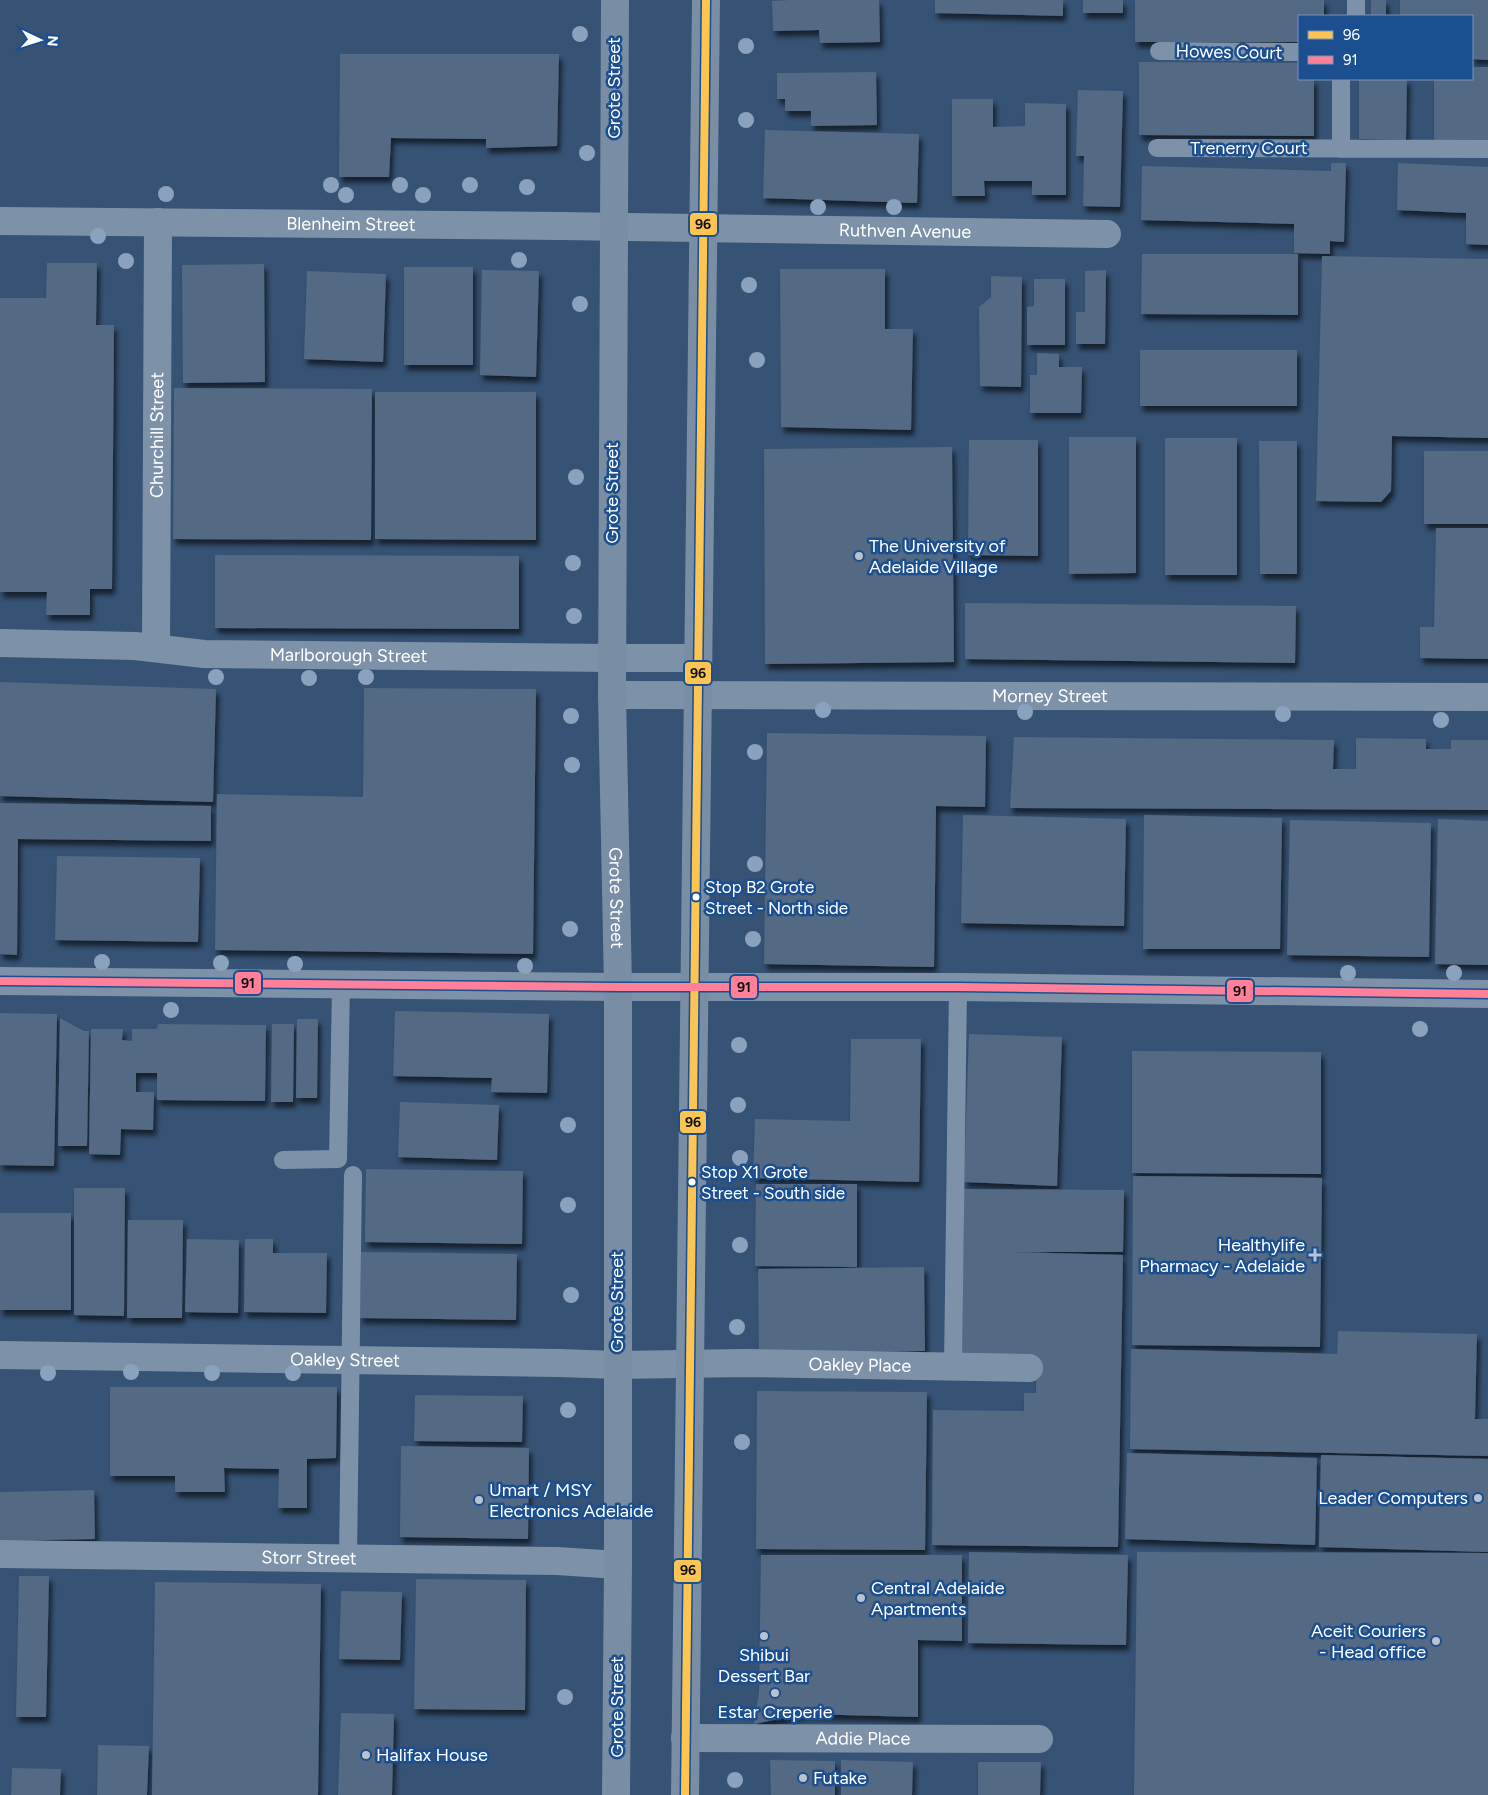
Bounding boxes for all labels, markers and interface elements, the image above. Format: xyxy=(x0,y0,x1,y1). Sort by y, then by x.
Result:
north arrow xyxy=(15,15,65,65)
legend xyxy=(1298,15,1473,80)
text: 96 xyxy=(1343,26,1360,44)
text: N xyxy=(44,35,61,47)
street label: Grote Street xyxy=(603,37,625,139)
street label: Howes Court xyxy=(1175,40,1283,64)
text: 91 xyxy=(1343,51,1358,69)
street label: Trenerry Court xyxy=(1190,137,1308,159)
line badge: 96 xyxy=(689,212,718,236)
street label: Blenheim Street xyxy=(286,213,416,236)
text: 96 xyxy=(695,216,711,233)
street label: Ruthven Avenue xyxy=(839,219,971,243)
street label: Churchill Street xyxy=(146,372,168,498)
street label: Grote Street xyxy=(601,442,623,544)
place label: The University of Adelaide Village xyxy=(869,535,1006,578)
marker: The University of Adelaide Village xyxy=(853,550,865,562)
street label: Marlborough Street xyxy=(270,644,428,667)
line badge: 96 xyxy=(684,661,712,685)
text: 96 xyxy=(690,665,706,682)
street label: Morney Street xyxy=(992,685,1108,707)
street label: Grote Street xyxy=(604,847,628,949)
place label: Stop B2 Grote Street - North side xyxy=(705,877,848,918)
marker: Stop B2 Grote Street - North side xyxy=(691,892,701,902)
line badge: 91 xyxy=(234,971,262,995)
text: 91 xyxy=(241,975,255,992)
line badge: 91 xyxy=(730,975,758,999)
text: 91 xyxy=(737,979,751,996)
line badge: 91 xyxy=(1226,979,1254,1003)
text: 91 xyxy=(1233,983,1247,1000)
line badge: 96 xyxy=(679,1110,707,1134)
text: 96 xyxy=(685,1114,701,1131)
place label: Stop X1 Grote Street - South side xyxy=(701,1162,845,1203)
marker: Stop X1 Grote Street - South side xyxy=(687,1177,697,1187)
place label: Healthylife Pharmacy - Adelaide xyxy=(1139,1234,1305,1277)
marker: Healthylife Pharmacy - Adelaide xyxy=(1309,1249,1321,1261)
street label: Grote Street xyxy=(606,1251,628,1353)
street label: Oakley Street xyxy=(290,1348,400,1372)
street label: Oakley Place xyxy=(808,1353,912,1377)
place label: Umart / MSY Electronics Adelaide xyxy=(489,1479,654,1522)
place label: Leader Computers xyxy=(1318,1487,1468,1509)
marker: Leader Computers xyxy=(1472,1492,1484,1504)
marker: Umart / MSY Electronics Adelaide xyxy=(473,1494,485,1506)
street label: Storr Street xyxy=(261,1546,357,1569)
line badge: 96 xyxy=(673,1559,702,1583)
text: 96 xyxy=(680,1562,696,1579)
place label: Central Adelaide Apartments xyxy=(871,1577,1005,1620)
marker: Central Adelaide Apartments xyxy=(855,1592,867,1604)
place label: Aceit Couriers - Head office xyxy=(1311,1620,1426,1663)
marker: Shibui Dessert Bar xyxy=(758,1630,770,1642)
marker: Aceit Couriers - Head office xyxy=(1430,1635,1442,1647)
place label: Shibui Dessert Bar xyxy=(718,1644,810,1687)
street label: Grote Street xyxy=(606,1656,628,1758)
marker: Estar Creperie xyxy=(769,1687,781,1699)
place label: Estar Creperie xyxy=(718,1701,833,1723)
street label: Addie Place xyxy=(816,1727,911,1750)
place label: Halifax House xyxy=(376,1744,488,1766)
marker: Halifax House xyxy=(360,1749,372,1761)
place label: Futake xyxy=(813,1767,867,1789)
marker: Futake xyxy=(797,1772,809,1784)

